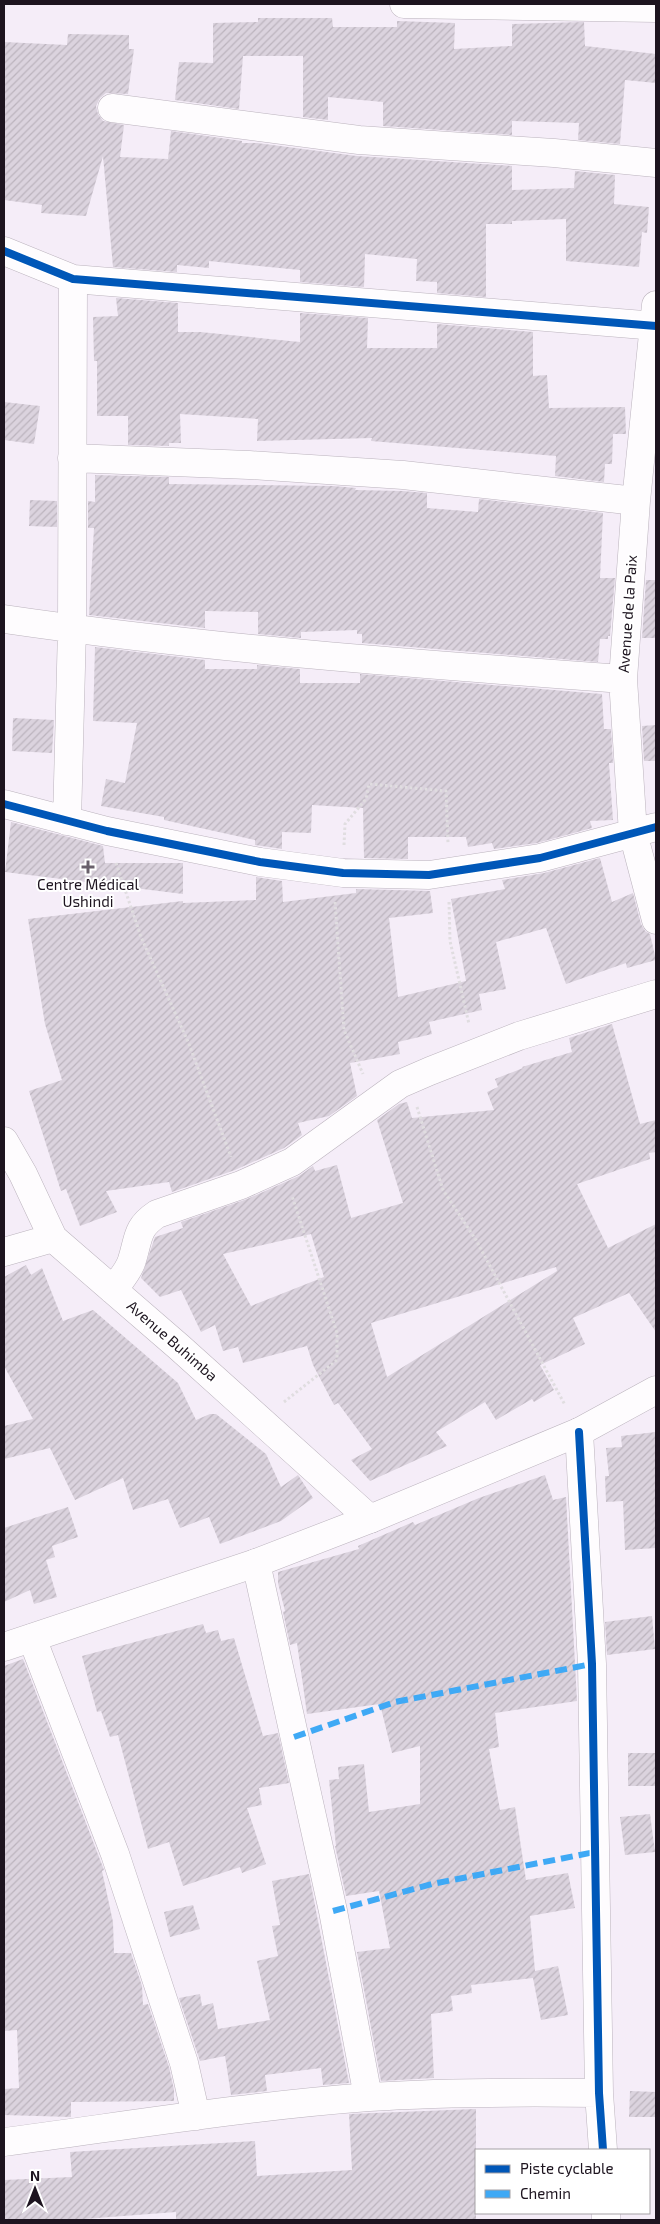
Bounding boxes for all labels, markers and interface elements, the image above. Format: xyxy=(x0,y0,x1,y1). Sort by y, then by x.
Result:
street label: Avenue de la Paix xyxy=(614,554,640,674)
marker: Centre Médical Ushindi xyxy=(81,860,95,874)
place label: Centre Médical Ushindi xyxy=(37,875,139,910)
street label: Avenue Buhimba xyxy=(124,1296,222,1384)
legend xyxy=(475,2149,650,2214)
text: Piste cyclable xyxy=(520,2159,614,2177)
north arrow xyxy=(10,2164,60,2214)
text: N xyxy=(30,2167,40,2184)
text: Chemin xyxy=(520,2184,571,2202)

